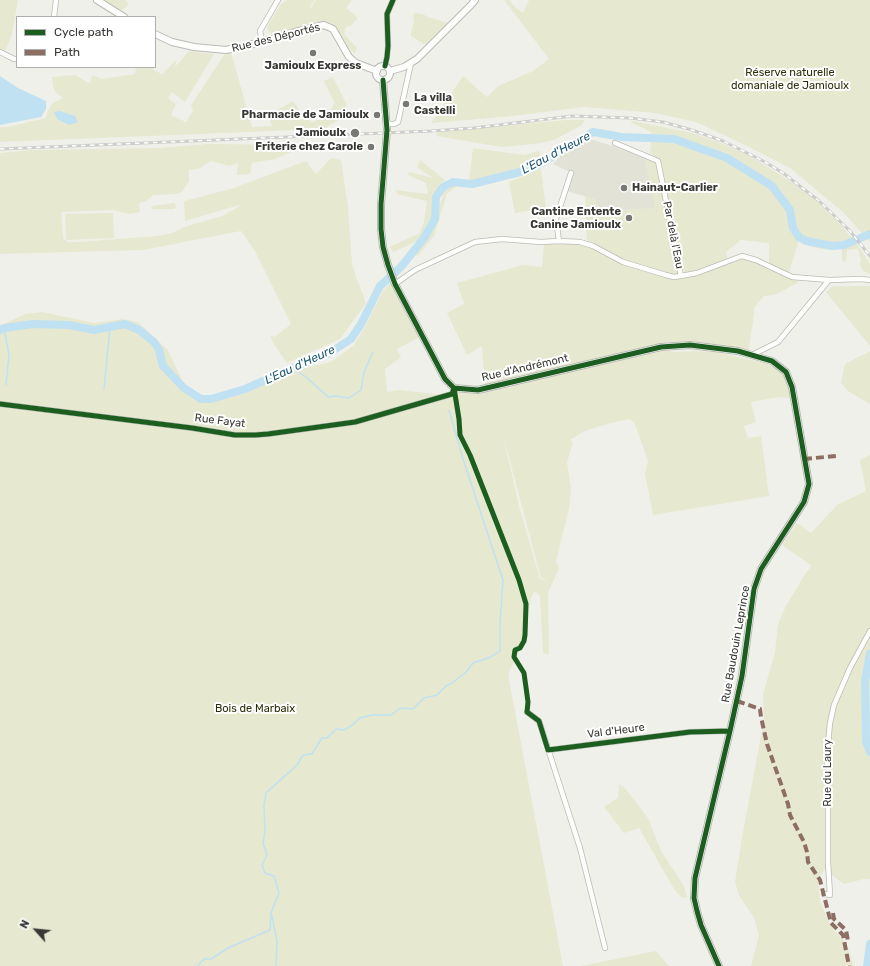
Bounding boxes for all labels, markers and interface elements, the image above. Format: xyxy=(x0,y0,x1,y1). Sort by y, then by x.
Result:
legend xyxy=(16,16,156,68)
street label: Rue des Déportés xyxy=(230,21,322,55)
text: Cycle path xyxy=(54,25,113,39)
text: Path xyxy=(54,45,80,59)
marker: Jamioulx Express xyxy=(308,48,318,58)
place label: Jamioulx Express xyxy=(265,59,361,73)
park label: Réserve naturelle domaniale de Jamioulx xyxy=(731,66,849,92)
place label: La villa Castelli xyxy=(414,91,455,117)
marker: La villa Castelli xyxy=(401,99,411,109)
place label: Pharmacie de Jamioulx xyxy=(242,108,369,122)
marker: Pharmacie de Jamioulx xyxy=(372,110,382,120)
place label: Jamioulx xyxy=(296,126,346,140)
marker: Jamioulx xyxy=(349,127,361,139)
water label: L'Eau d'Heure xyxy=(519,129,593,177)
place label: Friterie chez Carole xyxy=(255,140,363,154)
marker: Friterie chez Carole xyxy=(366,142,376,152)
place label: Hainaut-Carlier xyxy=(632,181,718,195)
marker: Hainaut-Carlier xyxy=(619,183,629,193)
street label: Par delà l'Eau xyxy=(660,200,686,270)
place label: Cantine Entente Canine Jamioulx xyxy=(530,205,621,231)
marker: Cantine Entente Canine Jamioulx xyxy=(624,213,634,223)
water label: L'Eau d'Heure xyxy=(263,342,337,388)
street label: Rue d'Andrémont xyxy=(480,352,570,384)
street label: Rue Fayat xyxy=(194,411,246,431)
street label: Rue Baudouin Leprince xyxy=(719,584,753,704)
park label: Bois de Marbaix xyxy=(215,702,295,716)
street label: Val d'Heure xyxy=(586,721,646,741)
street label: Rue du Laury xyxy=(821,739,835,807)
north arrow xyxy=(16,910,56,950)
text: N xyxy=(17,918,32,931)

